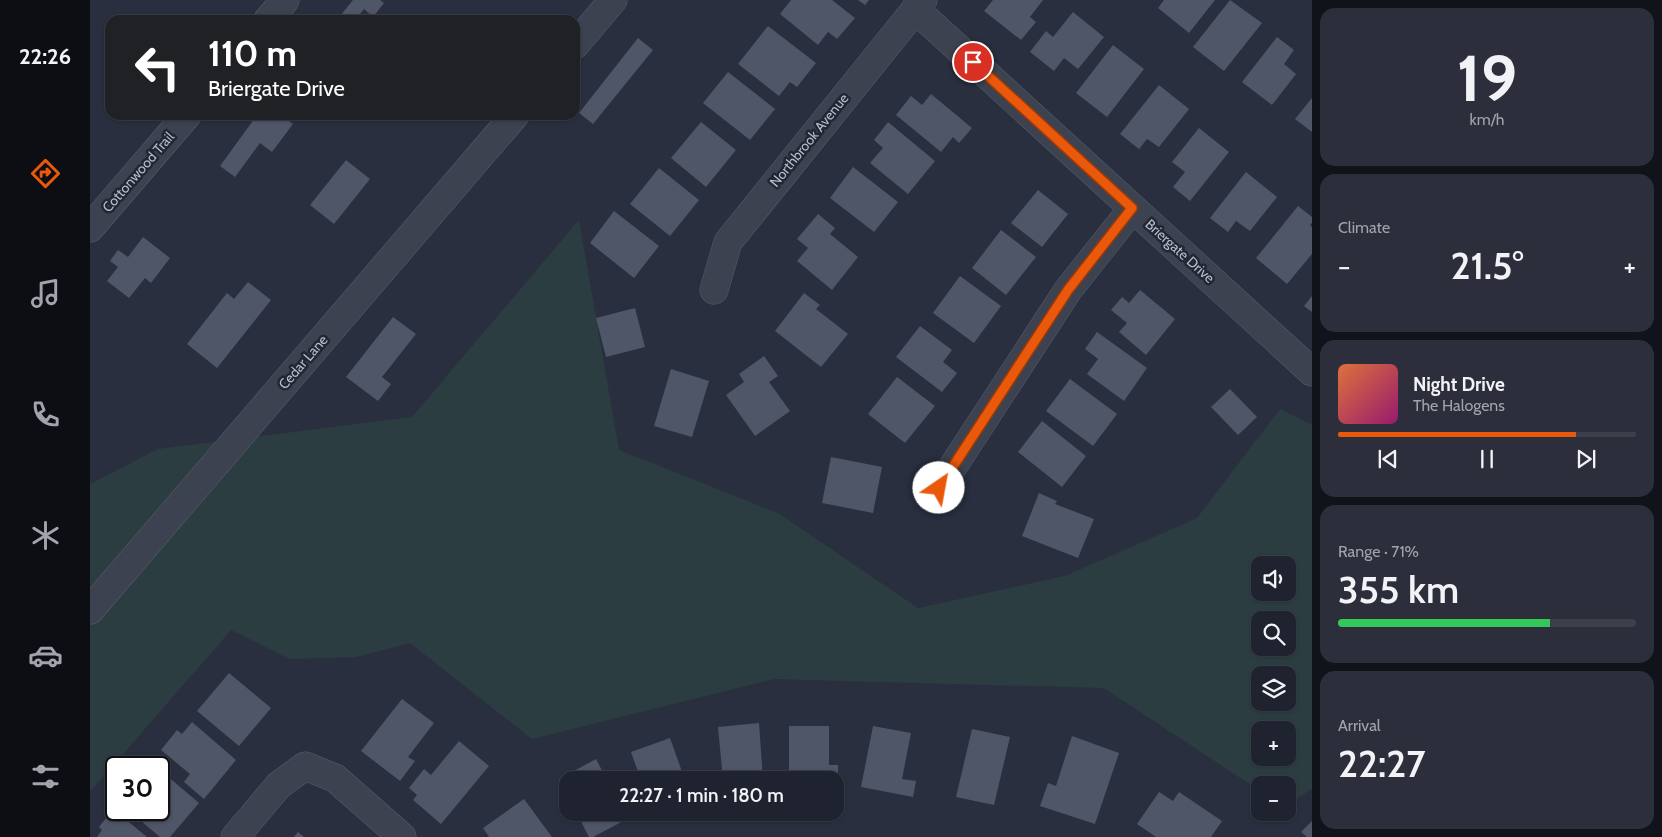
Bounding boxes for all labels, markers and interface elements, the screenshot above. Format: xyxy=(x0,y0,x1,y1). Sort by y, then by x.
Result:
text: 110 m xyxy=(208,32,297,75)
icon: left xyxy=(125,35,190,100)
text: 19 xyxy=(1457,38,1517,117)
pin xyxy=(952,41,994,83)
text: 22:26 xyxy=(19,43,71,70)
icon: arrive xyxy=(959,48,987,76)
text: Briergate Drive xyxy=(208,75,345,102)
street label: Northbrook Avenue xyxy=(766,90,852,190)
text: km/h xyxy=(1469,110,1505,129)
street label: Cottonwood Trail xyxy=(98,128,178,216)
icon: directions xyxy=(28,156,63,191)
street label: Briergate Drive xyxy=(1142,215,1218,287)
text: Climate xyxy=(1338,218,1390,237)
text: 21.5° xyxy=(1450,242,1524,289)
text: − xyxy=(1338,249,1350,283)
text: + xyxy=(1624,249,1636,283)
icon: music xyxy=(28,276,63,311)
street label: Cedar Lane xyxy=(274,331,332,393)
text: Night Drive xyxy=(1413,373,1505,396)
text: The Halogens xyxy=(1413,396,1505,415)
icon: phone xyxy=(28,397,63,432)
icon: previous xyxy=(1374,445,1402,473)
icon: pause xyxy=(1473,445,1501,473)
icon: next xyxy=(1572,445,1600,473)
position arrow xyxy=(912,461,964,513)
icon: climate xyxy=(28,518,63,553)
text: Range · 71% xyxy=(1338,542,1419,561)
map controls xyxy=(1251,556,1296,821)
button: sound xyxy=(1251,556,1296,601)
text: 355 km xyxy=(1338,566,1459,613)
button: search xyxy=(1251,611,1296,656)
icon: car xyxy=(28,638,63,673)
button: layers xyxy=(1251,666,1296,711)
text: Arrival xyxy=(1338,716,1381,735)
button: + xyxy=(1251,721,1296,766)
text: 22:27 xyxy=(1338,740,1426,787)
speed limit sign: 30 xyxy=(105,756,170,821)
icon: filters xyxy=(28,759,63,794)
button: − xyxy=(1251,776,1296,821)
text: 22:27 · 1 min · 180 m xyxy=(619,784,784,807)

